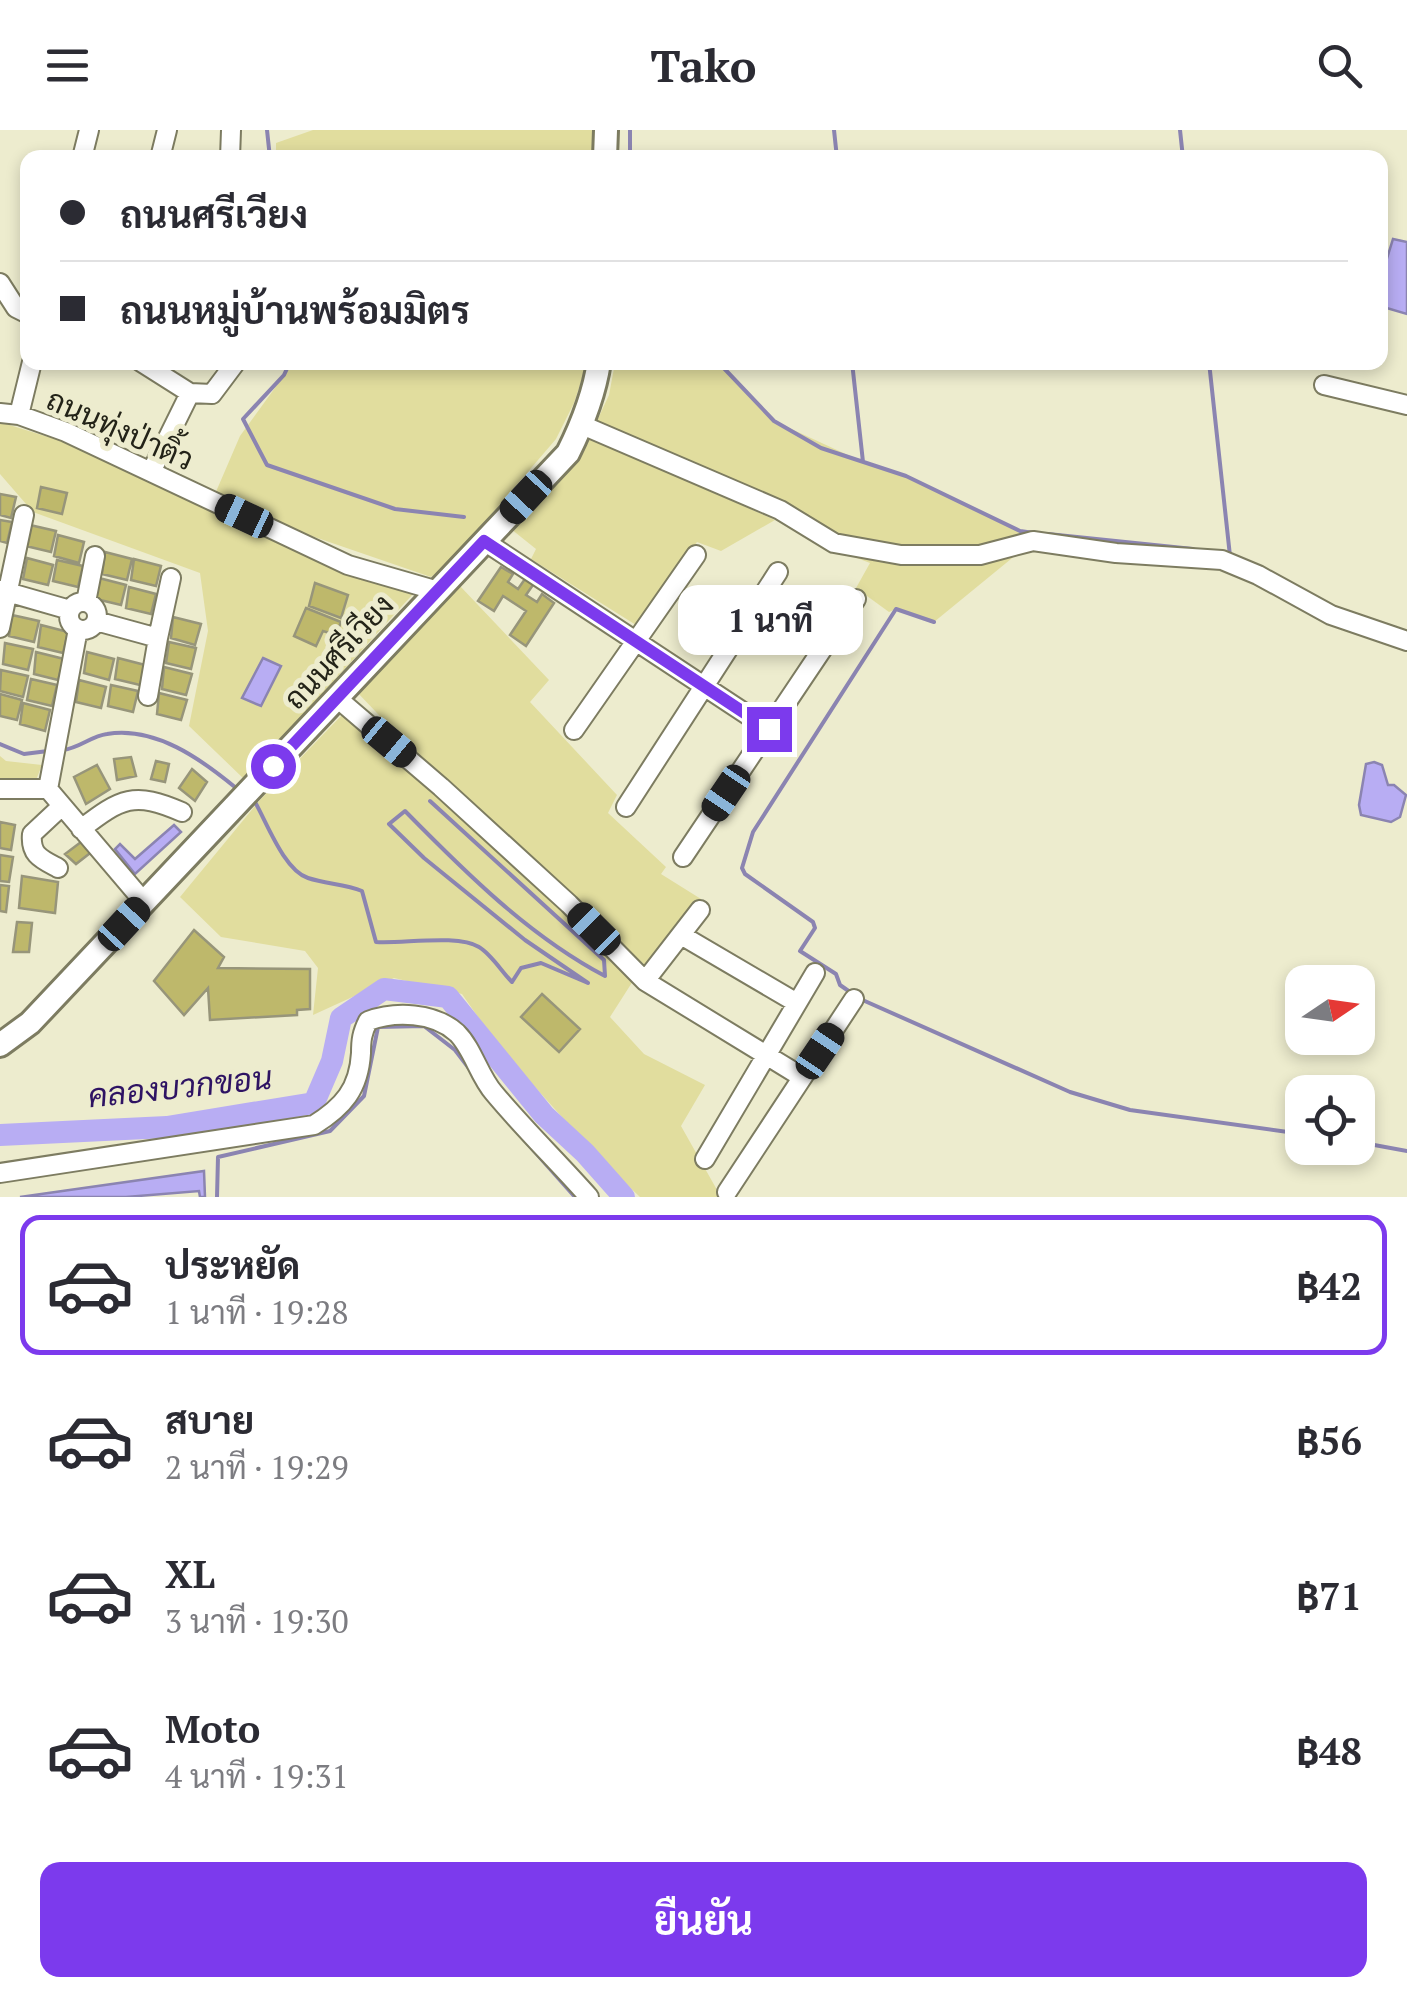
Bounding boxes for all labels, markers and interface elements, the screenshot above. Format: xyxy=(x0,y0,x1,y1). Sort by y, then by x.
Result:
text: Tako xyxy=(650,35,757,95)
icon: menu xyxy=(40,38,95,93)
icon: search xyxy=(1312,38,1367,93)
text: ถนนศรีเวียง xyxy=(120,189,308,239)
text: ถนนหมู่บ้านพร้อมมิตร xyxy=(120,285,470,335)
street label: ถนนทุ่งป่าติ้ว xyxy=(40,375,202,481)
car xyxy=(495,465,557,529)
car xyxy=(210,490,278,542)
callout: 1 นาที xyxy=(676,584,862,654)
street label: ถนนศรีเวียง xyxy=(275,585,402,717)
text: 1 นาที xyxy=(728,599,813,641)
route end xyxy=(747,707,792,752)
car xyxy=(356,711,422,773)
route start xyxy=(251,744,296,789)
car xyxy=(697,760,755,826)
car xyxy=(93,892,155,956)
car xyxy=(562,897,626,961)
north arrow xyxy=(1285,965,1375,1055)
map controls xyxy=(1285,965,1375,1165)
car xyxy=(791,1018,849,1084)
water label: คลองบวกขอน xyxy=(86,1055,274,1117)
button: locate xyxy=(1285,1075,1375,1165)
icon: car xyxy=(45,1240,135,1330)
text: ประหยัด xyxy=(165,1240,300,1290)
text: ฿42 xyxy=(1296,1261,1362,1311)
text: 1 นาที · 19:28 xyxy=(165,1291,349,1333)
icon: car xyxy=(45,1395,135,1485)
text: สบาย xyxy=(165,1395,254,1445)
text: ฿56 xyxy=(1296,1416,1362,1466)
text: 2 นาที · 19:29 xyxy=(165,1446,349,1488)
text: XL xyxy=(165,1549,215,1599)
icon: car xyxy=(45,1550,135,1640)
text: ฿71 xyxy=(1296,1571,1362,1621)
text: 3 นาที · 19:30 xyxy=(165,1600,349,1642)
text: Moto xyxy=(165,1704,260,1754)
icon: car xyxy=(45,1705,135,1795)
text: ฿48 xyxy=(1296,1726,1362,1776)
text: 4 นาที · 19:31 xyxy=(165,1755,349,1797)
button: ยืนยัน xyxy=(40,1862,1367,1977)

